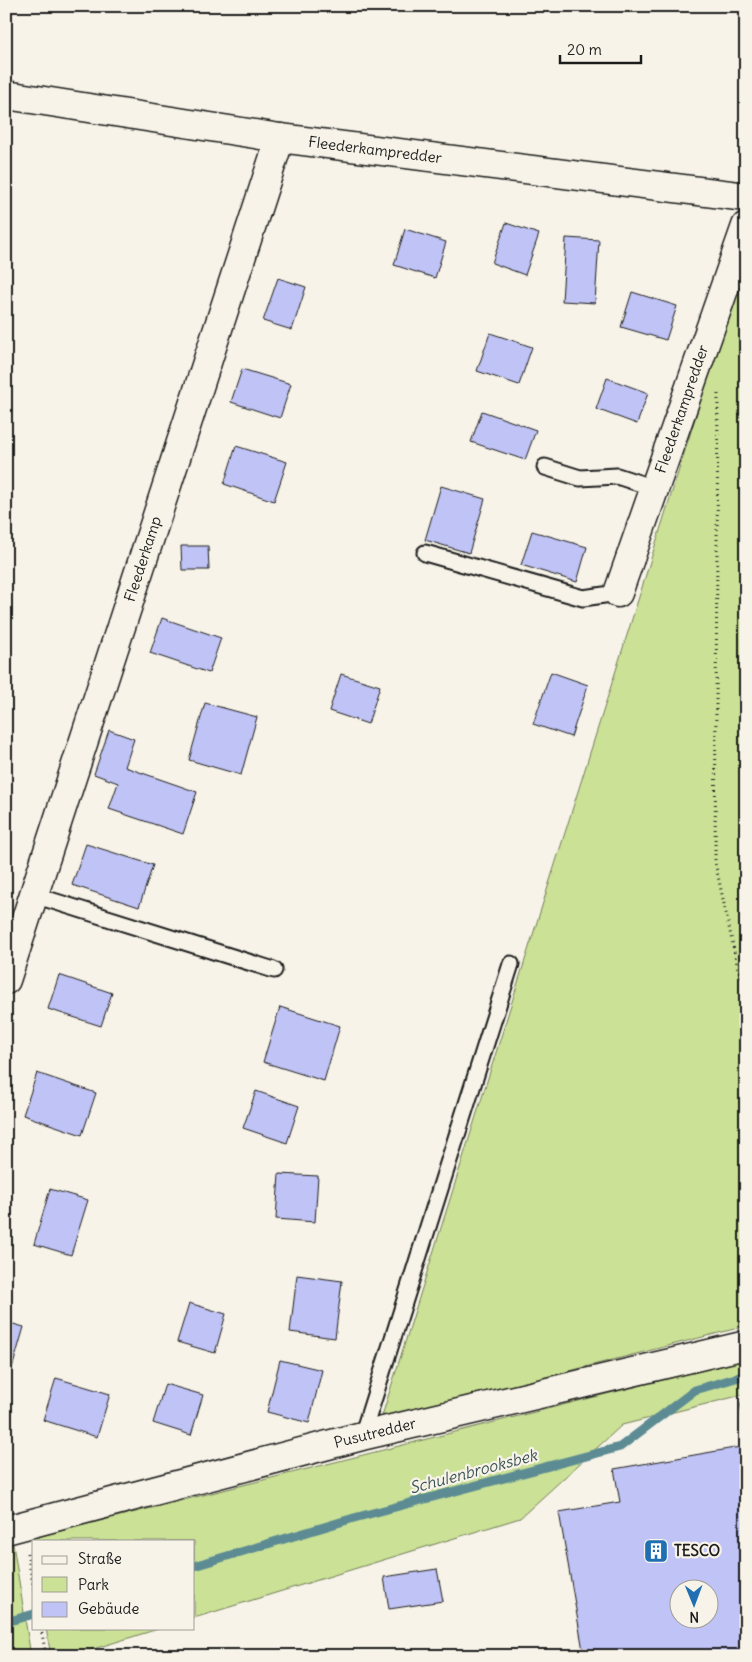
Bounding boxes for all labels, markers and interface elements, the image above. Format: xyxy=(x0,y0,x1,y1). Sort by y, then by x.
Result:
scale bar xyxy=(560,32,641,64)
text: 20 m xyxy=(567,40,602,59)
street label: Fleederkampredder xyxy=(307,132,443,167)
street label: Fleederkampredder xyxy=(651,342,712,475)
street label: Fleederkamp xyxy=(120,514,165,604)
street label: Pusutredder xyxy=(332,1413,418,1452)
water label: Schulenbrooksbek xyxy=(407,1444,541,1498)
building icon: TESCO xyxy=(643,1538,669,1564)
legend xyxy=(32,1540,195,1630)
place label: TESCO xyxy=(674,1541,720,1560)
text: Straße xyxy=(78,1549,122,1568)
text: Park xyxy=(78,1575,109,1594)
north arrow xyxy=(670,1580,720,1630)
text: Gebäude xyxy=(78,1599,139,1618)
text: N xyxy=(689,1608,699,1626)

